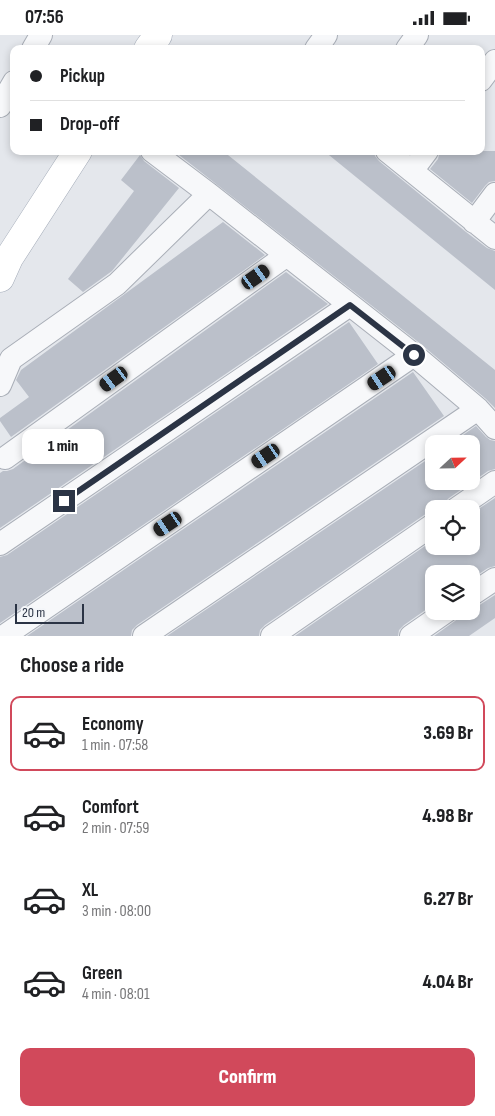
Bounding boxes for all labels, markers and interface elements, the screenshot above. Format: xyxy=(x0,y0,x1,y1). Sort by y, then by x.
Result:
text: 07:56 xyxy=(25,6,64,29)
text: Pickup xyxy=(60,65,105,88)
text: Drop-off xyxy=(60,113,120,136)
car xyxy=(239,262,272,292)
route start xyxy=(403,344,425,366)
car xyxy=(365,363,398,393)
car xyxy=(97,364,130,394)
callout: 1 min xyxy=(23,429,105,463)
north arrow xyxy=(425,435,480,490)
map controls xyxy=(425,435,480,620)
text: 1 min xyxy=(48,437,78,456)
car xyxy=(249,441,282,471)
route end xyxy=(53,490,75,512)
button: locate xyxy=(425,500,480,555)
car xyxy=(151,509,184,539)
button: layers xyxy=(425,565,480,620)
scale bar xyxy=(15,601,84,624)
text: 20 m xyxy=(22,604,45,621)
text: Choose a ride xyxy=(20,652,124,679)
icon: car xyxy=(22,711,67,756)
text: Economy xyxy=(82,713,144,736)
text: 3.69 Br xyxy=(423,722,473,745)
text: 1 min · 07:58 xyxy=(82,736,148,755)
icon: car xyxy=(22,794,67,839)
text: Comfort xyxy=(82,796,139,819)
text: 4.98 Br xyxy=(422,805,473,828)
text: 2 min · 07:59 xyxy=(82,819,149,838)
icon: car xyxy=(22,877,67,922)
text: XL xyxy=(82,879,98,902)
text: 6.27 Br xyxy=(424,888,473,911)
text: 3 min · 08:00 xyxy=(82,902,151,921)
icon: car xyxy=(22,960,67,1005)
text: Green xyxy=(82,962,122,985)
text: 4.04 Br xyxy=(423,971,473,994)
text: 4 min · 08:01 xyxy=(82,985,150,1004)
button: Confirm xyxy=(20,1048,475,1106)

